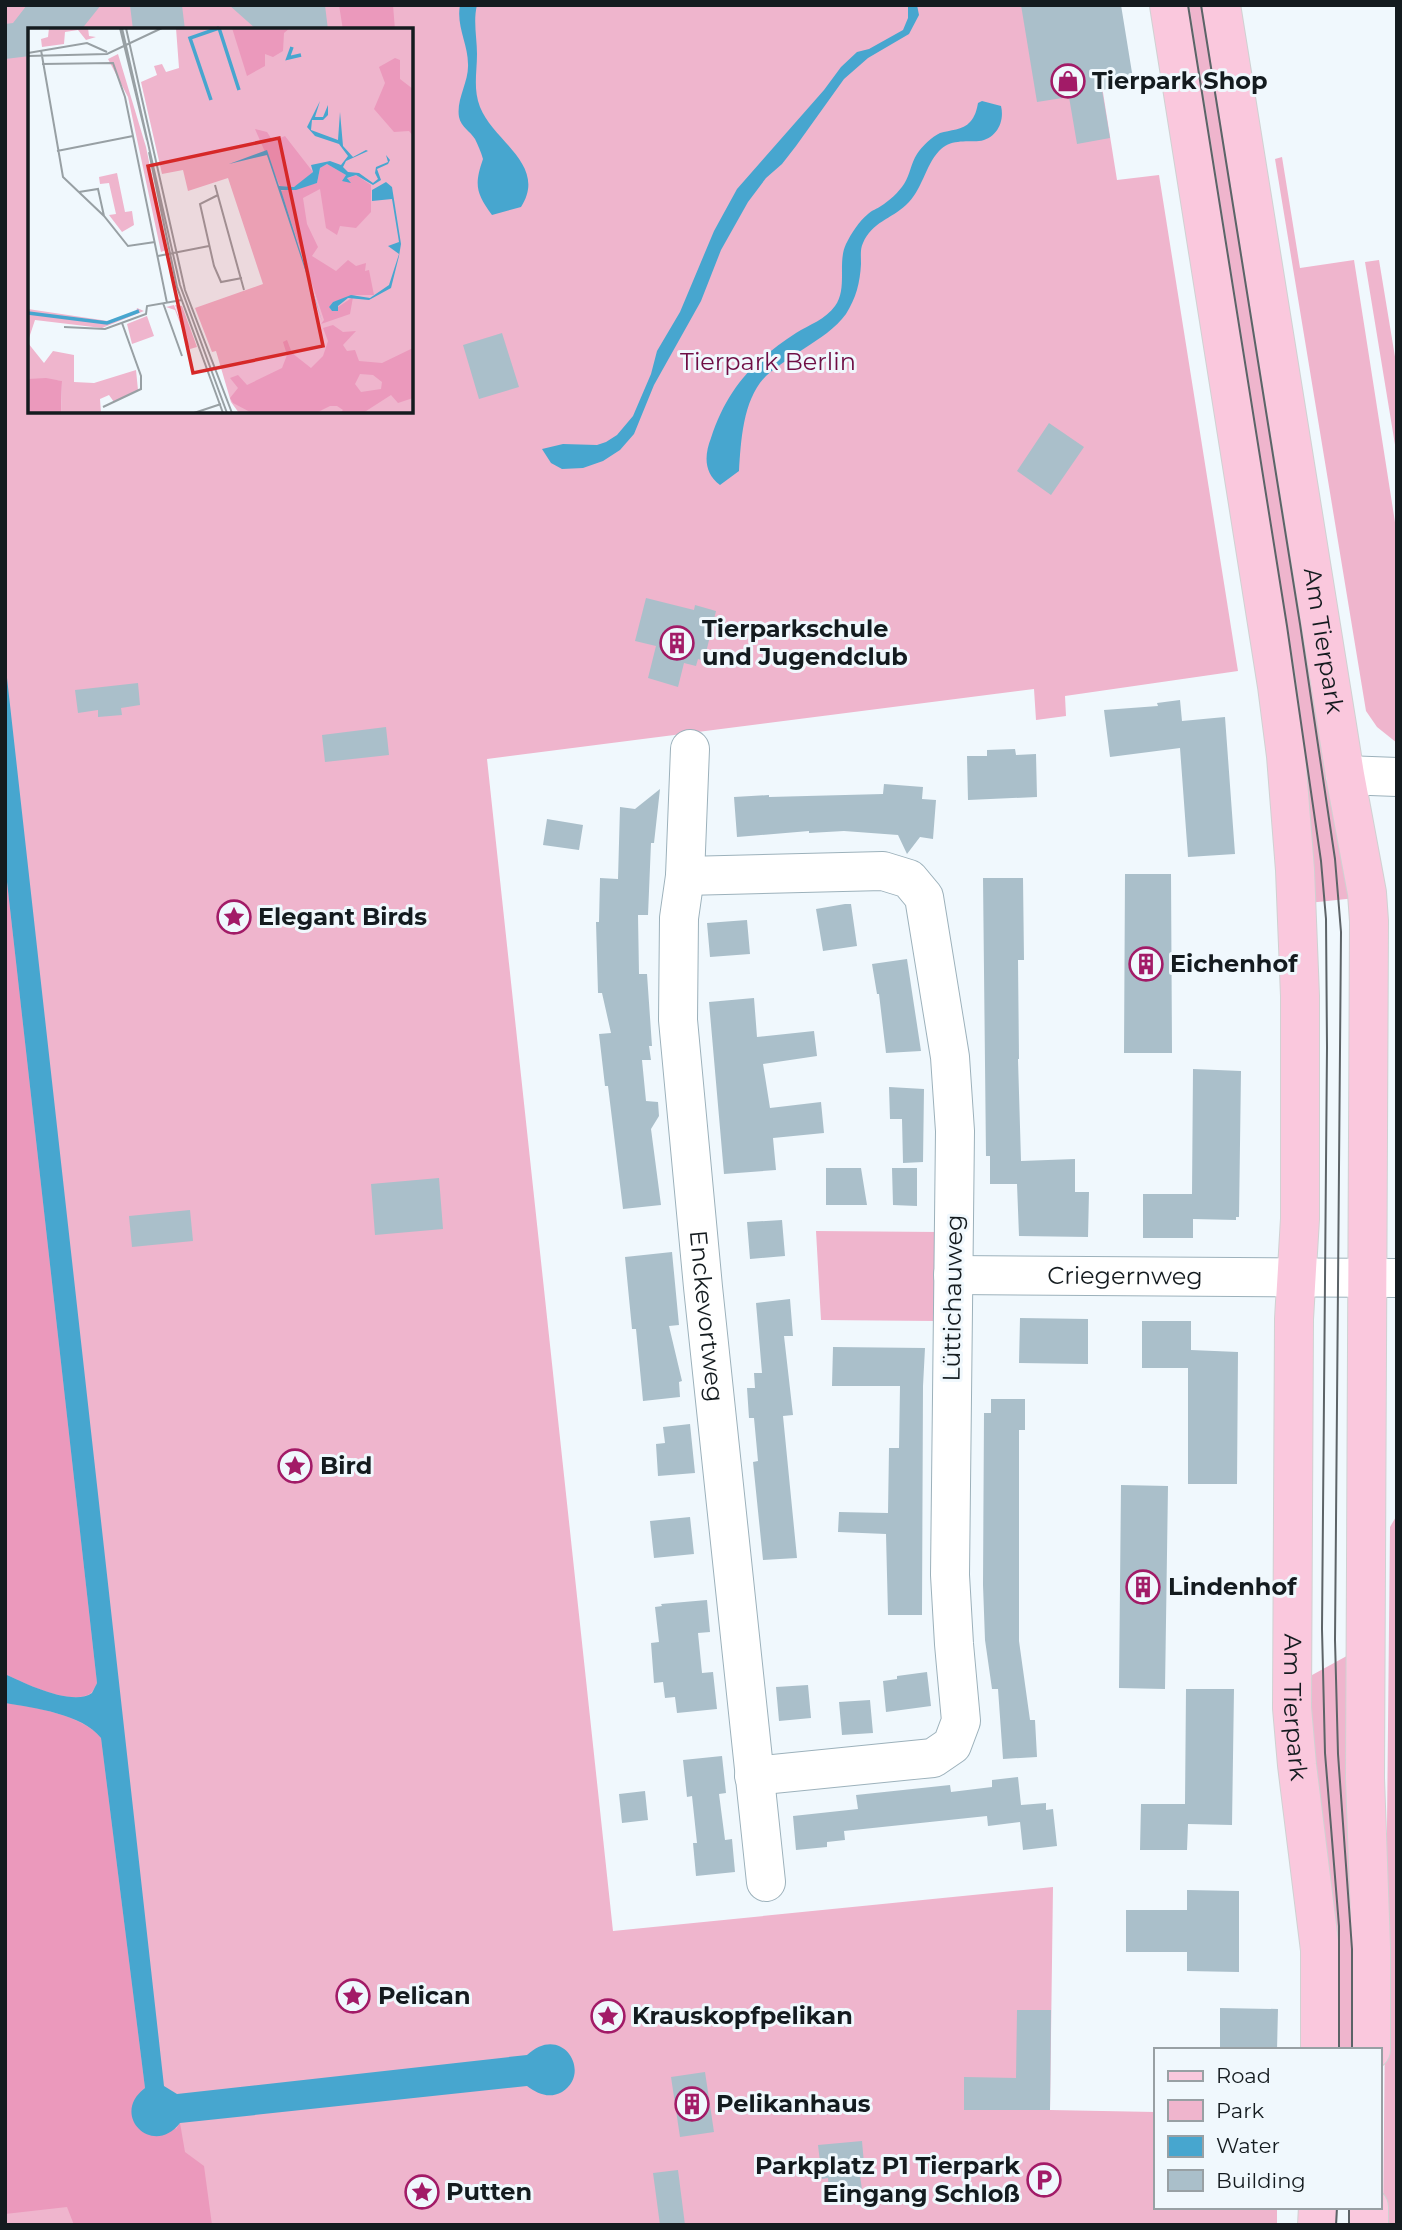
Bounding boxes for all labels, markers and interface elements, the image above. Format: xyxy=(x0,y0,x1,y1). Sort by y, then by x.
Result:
inset map xyxy=(28,28,413,413)
shop icon: Tierpark Shop xyxy=(1049,62,1087,100)
place label: Tierpark Shop xyxy=(1092,66,1268,95)
park label: Tierpark Berlin xyxy=(680,347,856,376)
street label: Am Tierpark xyxy=(1298,566,1350,716)
place label: Tierparkschule und Jugendclub xyxy=(702,614,908,671)
building icon: Tierparkschule und Jugendclub xyxy=(658,624,696,662)
place icon: Elegant Birds xyxy=(215,898,253,936)
place label: Elegant Birds xyxy=(258,902,427,931)
building icon: Eichenhof xyxy=(1127,945,1165,983)
place label: Eichenhof xyxy=(1170,949,1299,978)
street label: Lüttichauweg xyxy=(937,1214,968,1382)
street label: Enckevortweg xyxy=(684,1229,730,1403)
street label: Criegernweg xyxy=(1047,1261,1203,1291)
place icon: Bird xyxy=(276,1447,314,1485)
place label: Bird xyxy=(320,1451,372,1480)
building icon: Lindenhof xyxy=(1124,1568,1162,1606)
place label: Lindenhof xyxy=(1168,1572,1298,1601)
street label: Am Tierpark xyxy=(1278,1634,1314,1783)
place icon: Pelican xyxy=(334,1977,372,2015)
place label: Pelican xyxy=(378,1981,470,2010)
place icon: Krauskopfpelikan xyxy=(589,1997,627,2035)
place label: Krauskopfpelikan xyxy=(632,2001,853,2030)
legend xyxy=(1154,2048,1381,2209)
text: Road xyxy=(1216,2063,1271,2088)
building icon: Pelikanhaus xyxy=(673,2085,711,2123)
place label: Pelikanhaus xyxy=(716,2089,871,2118)
text: Park xyxy=(1216,2098,1264,2123)
text: Water xyxy=(1216,2133,1280,2158)
place label: Parkplatz P1 Tierpark Eingang Schloß xyxy=(755,2151,1020,2208)
parking icon: Parkplatz P1 Tierpark Eingang Schloß xyxy=(1025,2161,1063,2199)
text: Building xyxy=(1216,2168,1306,2193)
place icon: Putten xyxy=(403,2173,441,2211)
place label: Putten xyxy=(446,2177,532,2206)

